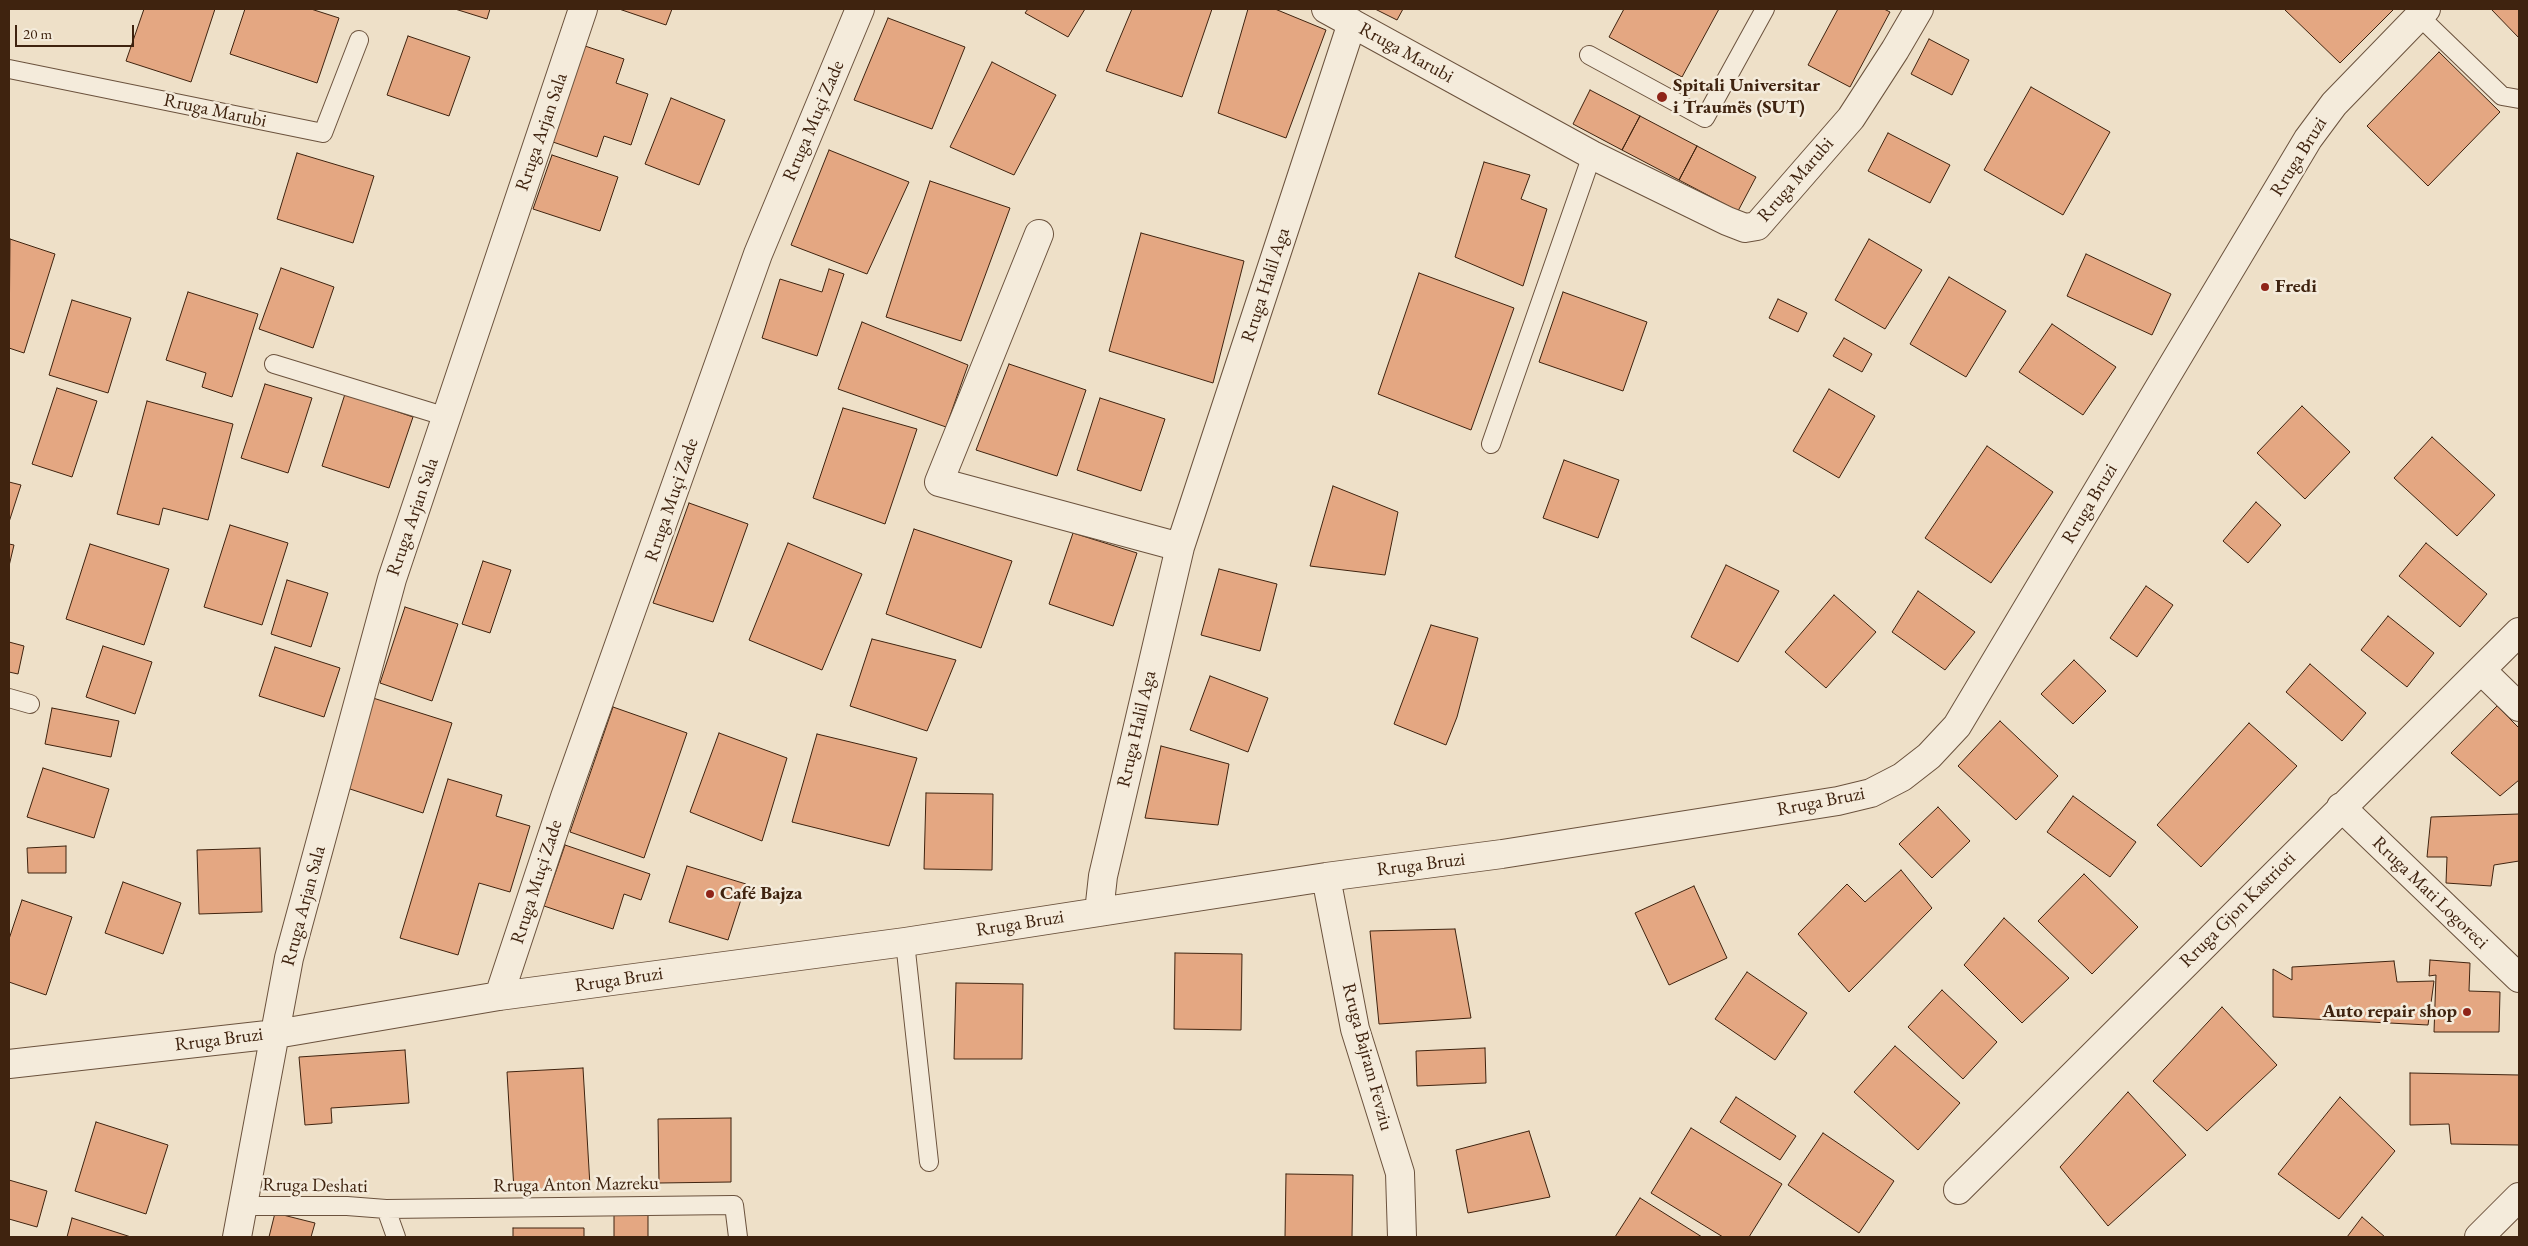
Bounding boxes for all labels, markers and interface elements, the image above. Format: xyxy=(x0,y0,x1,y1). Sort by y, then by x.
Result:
scale bar xyxy=(18,15,136,47)
street label: Rruga Marubi xyxy=(1355,18,1457,88)
text: 20 m xyxy=(23,24,52,43)
street label: Rruga Muçi Zade xyxy=(778,57,850,185)
street label: Rruga Arjan Sala xyxy=(511,70,573,194)
place label: Spitali Universitar i Traumës (SUT) xyxy=(1673,75,1820,119)
street label: Rruga Marubi xyxy=(161,89,269,133)
marker: Spitali Universitar i Traumës (SUT) xyxy=(1655,90,1669,104)
street label: Rruga Bruzi xyxy=(2266,113,2332,201)
street label: Rruga Marubi xyxy=(1753,133,1839,227)
street label: Rruga Halil Aga xyxy=(1237,225,1295,345)
place label: Fredi xyxy=(2275,276,2317,298)
marker: Fredi xyxy=(2259,281,2271,293)
street label: Rruga Muçi Zade xyxy=(640,435,704,565)
street label: Rruga Arjan Sala xyxy=(382,455,444,579)
street label: Rruga Bruzi xyxy=(2057,460,2123,548)
street label: Rruga Halil Aga xyxy=(1112,668,1162,790)
street label: Rruga Bruzi xyxy=(1775,782,1867,822)
street label: Rruga Muçi Zade xyxy=(506,817,568,947)
street label: Rruga Mati Logoreci xyxy=(2367,832,2493,954)
street label: Rruga Arjan Sala xyxy=(277,843,331,969)
street label: Rruga Gjon Kastrioti xyxy=(2175,847,2301,973)
street label: Rruga Bruzi xyxy=(1376,848,1466,882)
place label: Café Bajza xyxy=(720,883,802,905)
marker: Café Bajza xyxy=(704,888,716,900)
street label: Rruga Bruzi xyxy=(974,906,1066,942)
street label: Rruga Bruzi xyxy=(573,963,665,997)
street label: Rruga Bajram Fevziu xyxy=(1336,981,1398,1133)
place label: Auto repair shop xyxy=(2322,1001,2457,1023)
marker: Auto repair shop xyxy=(2461,1006,2473,1018)
street label: Rruga Bruzi xyxy=(174,1023,264,1057)
street label: Rruga Anton Mazreku xyxy=(493,1172,659,1198)
street label: Rruga Deshati xyxy=(262,1174,368,1198)

